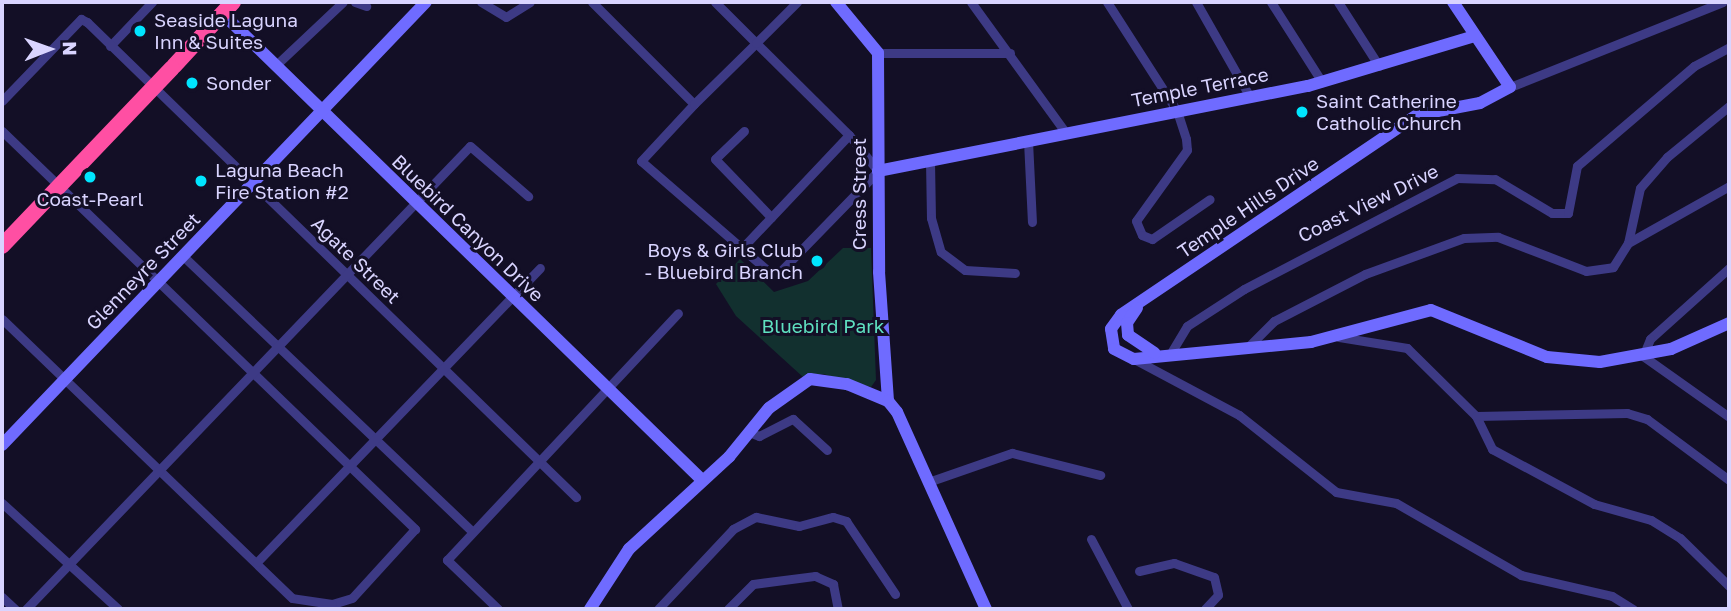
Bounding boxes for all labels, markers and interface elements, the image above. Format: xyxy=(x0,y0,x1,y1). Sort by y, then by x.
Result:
place label: Seaside Laguna Inn & Suites xyxy=(154,9,298,53)
north arrow xyxy=(14,14,84,84)
marker: Seaside Laguna Inn & Suites xyxy=(132,23,148,39)
text: N xyxy=(59,41,82,56)
street label: Temple Terrace xyxy=(1130,63,1270,111)
place label: Sonder xyxy=(206,72,271,94)
marker: Sonder xyxy=(184,75,200,91)
place label: Saint Catherine Catholic Church xyxy=(1316,90,1462,134)
marker: Saint Catherine Catholic Church xyxy=(1294,104,1310,120)
street label: Cress Street xyxy=(848,138,870,250)
street label: Bluebird Canyon Drive xyxy=(387,150,549,306)
street label: Temple Hills Drive xyxy=(1173,151,1323,263)
place label: Laguna Beach Fire Station #2 xyxy=(215,159,349,203)
street label: Coast View Drive xyxy=(1294,159,1442,247)
marker: Coast-Pearl xyxy=(82,169,98,185)
marker: Laguna Beach Fire Station #2 xyxy=(193,173,209,189)
place label: Coast-Pearl xyxy=(36,188,144,210)
street label: Glenneyre Street xyxy=(81,208,205,334)
street label: Agate Street xyxy=(307,212,405,308)
place label: Boys & Girls Club - Bluebird Branch xyxy=(645,239,803,283)
marker: Boys & Girls Club - Bluebird Branch xyxy=(809,253,825,269)
park label: Bluebird Park xyxy=(762,315,884,337)

